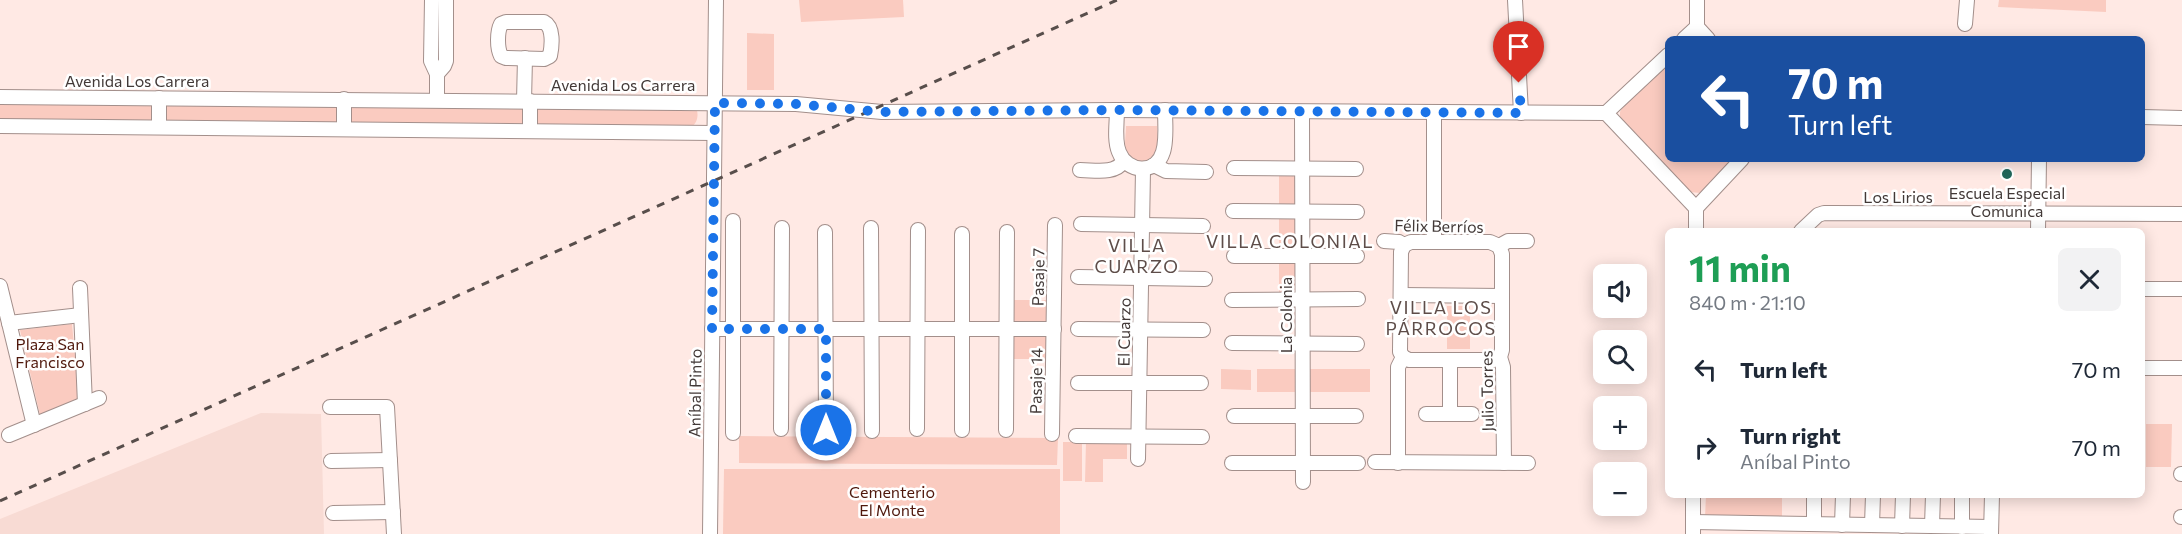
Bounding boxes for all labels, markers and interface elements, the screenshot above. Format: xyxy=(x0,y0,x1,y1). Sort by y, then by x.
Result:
pin xyxy=(1493,21,1544,83)
icon: arrive xyxy=(1502,30,1535,63)
text: 70 m xyxy=(1788,56,1883,108)
icon: left xyxy=(1689,60,1767,138)
street label: Avenida Los Carrera xyxy=(65,71,209,90)
street label: Avenida Los Carrera xyxy=(551,75,695,94)
text: Turn left xyxy=(1788,108,1892,141)
marker: Escuela Especial Comunica xyxy=(2000,167,2014,181)
place label: Escuela Especial Comunica xyxy=(1949,183,2065,220)
street label: Los Lirios xyxy=(1863,187,1933,206)
street label: Félix Berríos xyxy=(1394,215,1484,236)
district label: VILLA COLONIAL xyxy=(1206,230,1374,252)
district label: VILLA CUARZO xyxy=(1095,234,1179,277)
text: 11 min xyxy=(1689,245,1791,289)
street label: Pasaje 7 xyxy=(1027,248,1048,306)
button: close xyxy=(2058,248,2121,311)
map controls xyxy=(1593,264,1647,516)
button: sound xyxy=(1593,264,1647,318)
street label: La Colonia xyxy=(1276,277,1295,353)
text: 840 m · 21:10 xyxy=(1689,290,1806,314)
district label: VILLA LOS PÁRROCOS xyxy=(1386,296,1496,339)
street label: El Cuarzo xyxy=(1113,297,1134,367)
button: search xyxy=(1593,330,1647,384)
park label: Plaza San Francisco xyxy=(15,334,85,371)
street label: Pasaje 14 xyxy=(1025,347,1046,414)
street label: Aníbal Pinto xyxy=(684,349,705,437)
street label: Julio Torres xyxy=(1476,350,1497,432)
icon: left xyxy=(1689,353,1722,386)
text: Turn left xyxy=(1740,356,1827,383)
text: 70 m xyxy=(2072,356,2121,383)
button: + xyxy=(1593,396,1647,450)
position arrow xyxy=(794,398,858,462)
text: Turn right xyxy=(1740,422,1841,449)
icon: right xyxy=(1689,431,1722,464)
text: 70 m xyxy=(2072,434,2121,461)
text: Aníbal Pinto xyxy=(1740,449,1851,473)
button: − xyxy=(1593,462,1647,516)
park label: Cementerio El Monte xyxy=(849,482,935,519)

